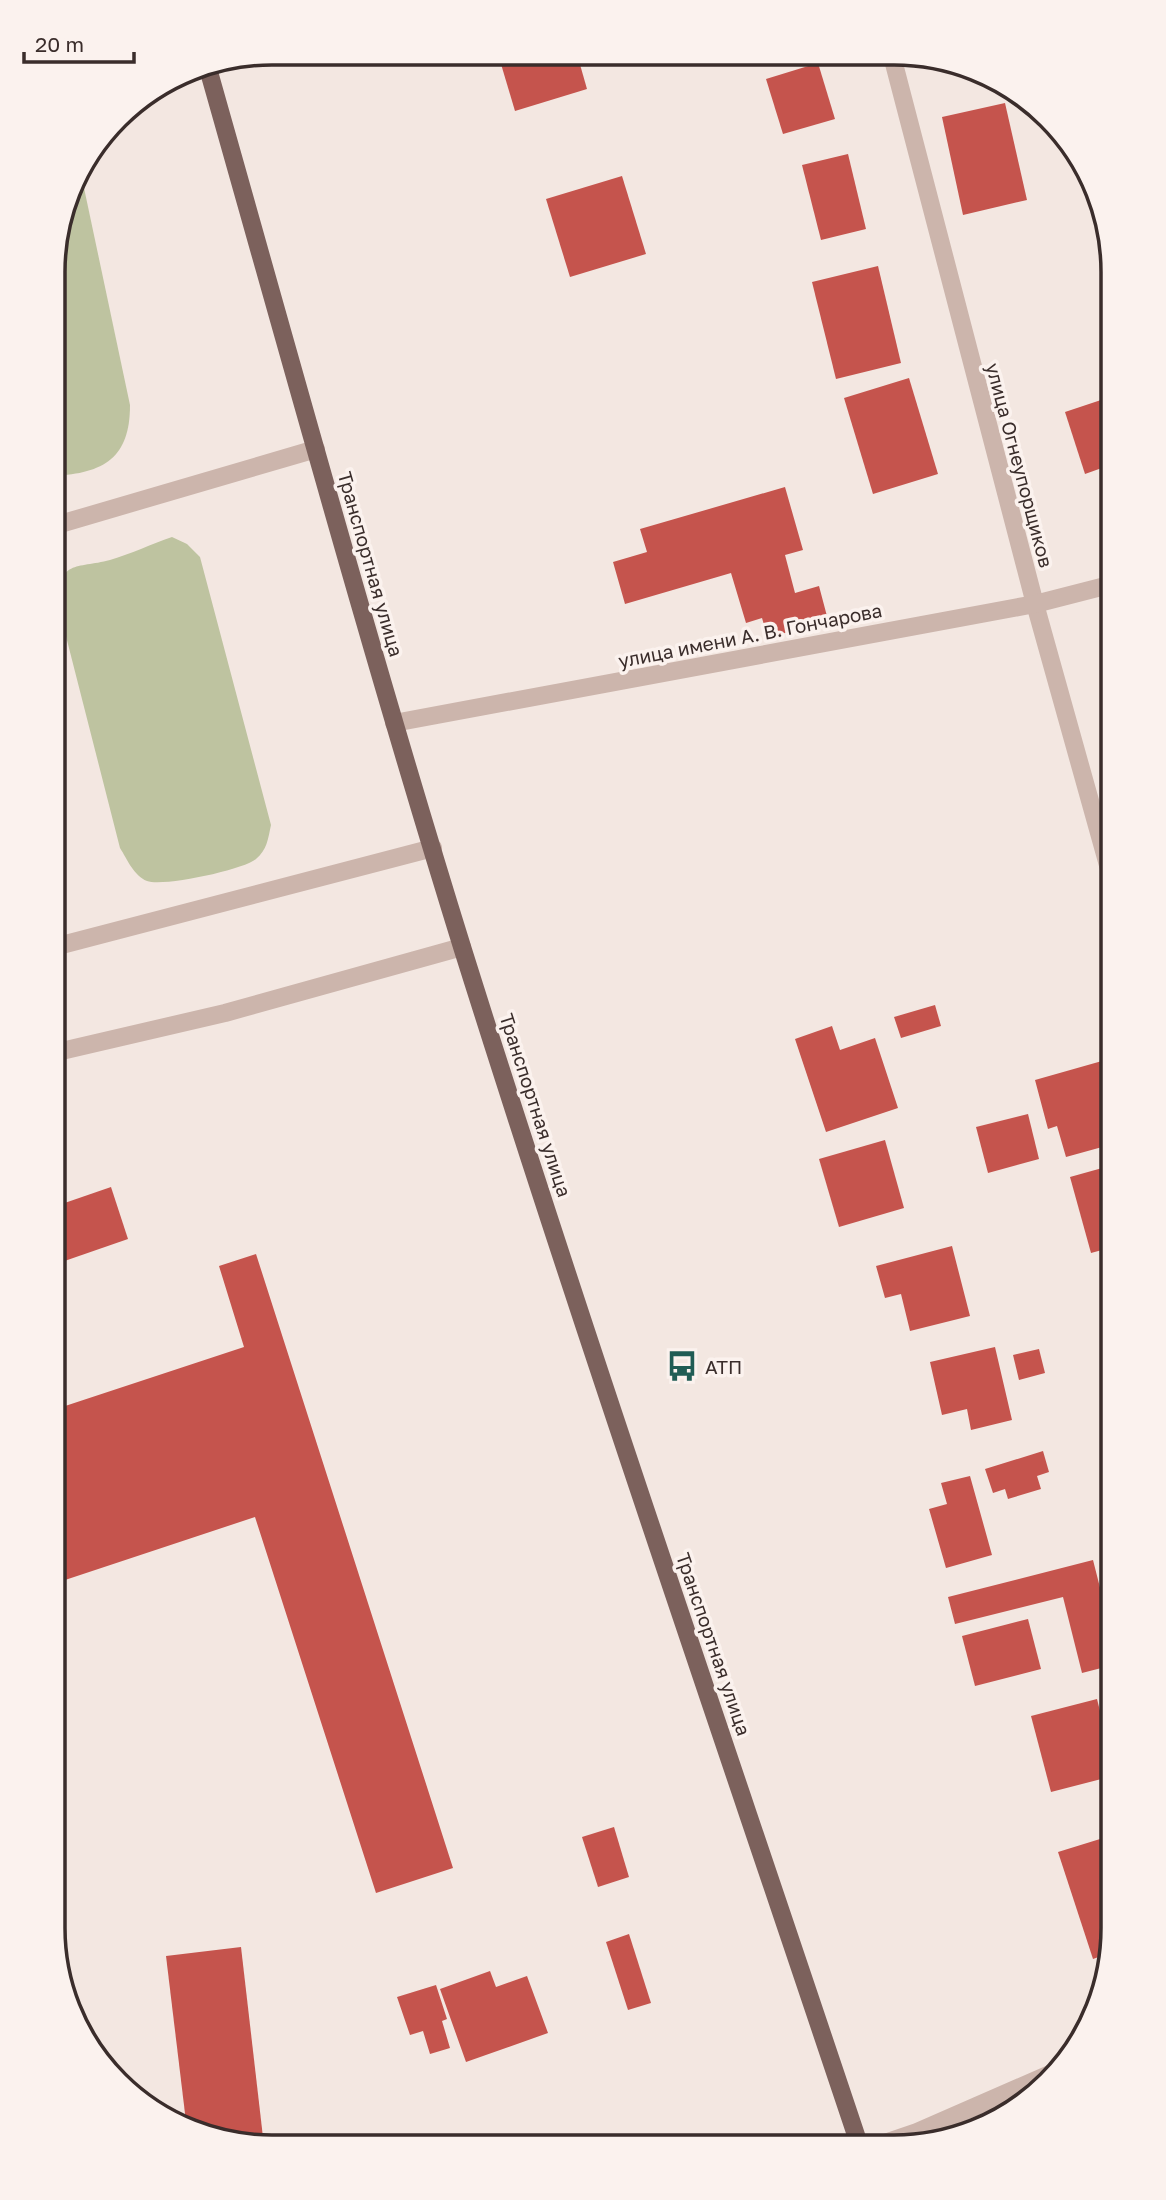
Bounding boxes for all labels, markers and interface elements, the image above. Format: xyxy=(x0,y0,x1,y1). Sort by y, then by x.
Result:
scale bar xyxy=(24,21,135,65)
text: 20 m xyxy=(35,31,84,57)
street label: улица Огнеупорщиков xyxy=(982,360,1058,570)
street label: Транспортная улица xyxy=(334,469,408,659)
street label: улица имени А. В. Гончарова xyxy=(616,598,884,672)
street label: Транспортная улица xyxy=(495,1010,577,1200)
bus stop icon: АТП xyxy=(665,1349,699,1383)
place label: АТП xyxy=(705,1355,742,1378)
street label: Транспортная улица xyxy=(672,1550,756,1738)

